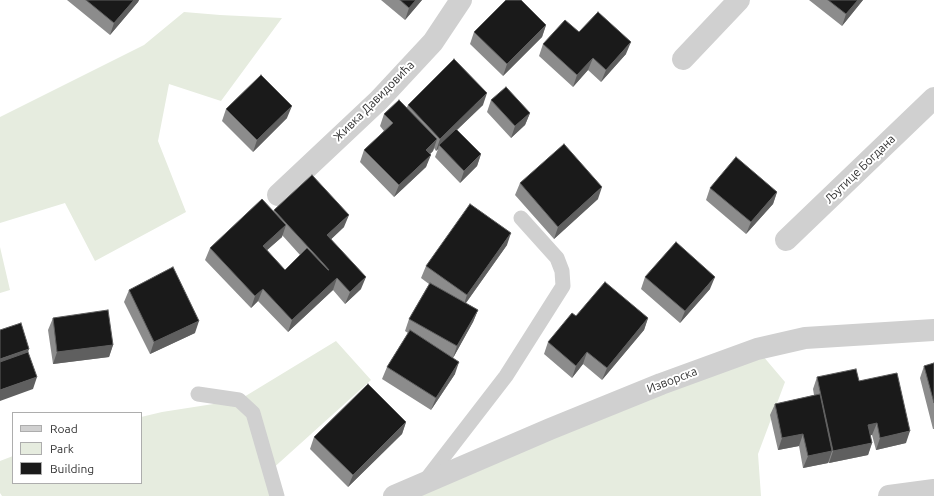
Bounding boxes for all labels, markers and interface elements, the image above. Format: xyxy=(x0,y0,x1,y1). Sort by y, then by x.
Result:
street label: Живка Давидовића xyxy=(331,58,417,144)
street label: Љутице Богдана xyxy=(822,132,898,206)
street label: Изворска xyxy=(645,364,699,396)
legend xyxy=(12,412,142,484)
text: Road xyxy=(50,422,78,435)
text: Park xyxy=(50,442,74,455)
text: Building xyxy=(50,462,94,475)

